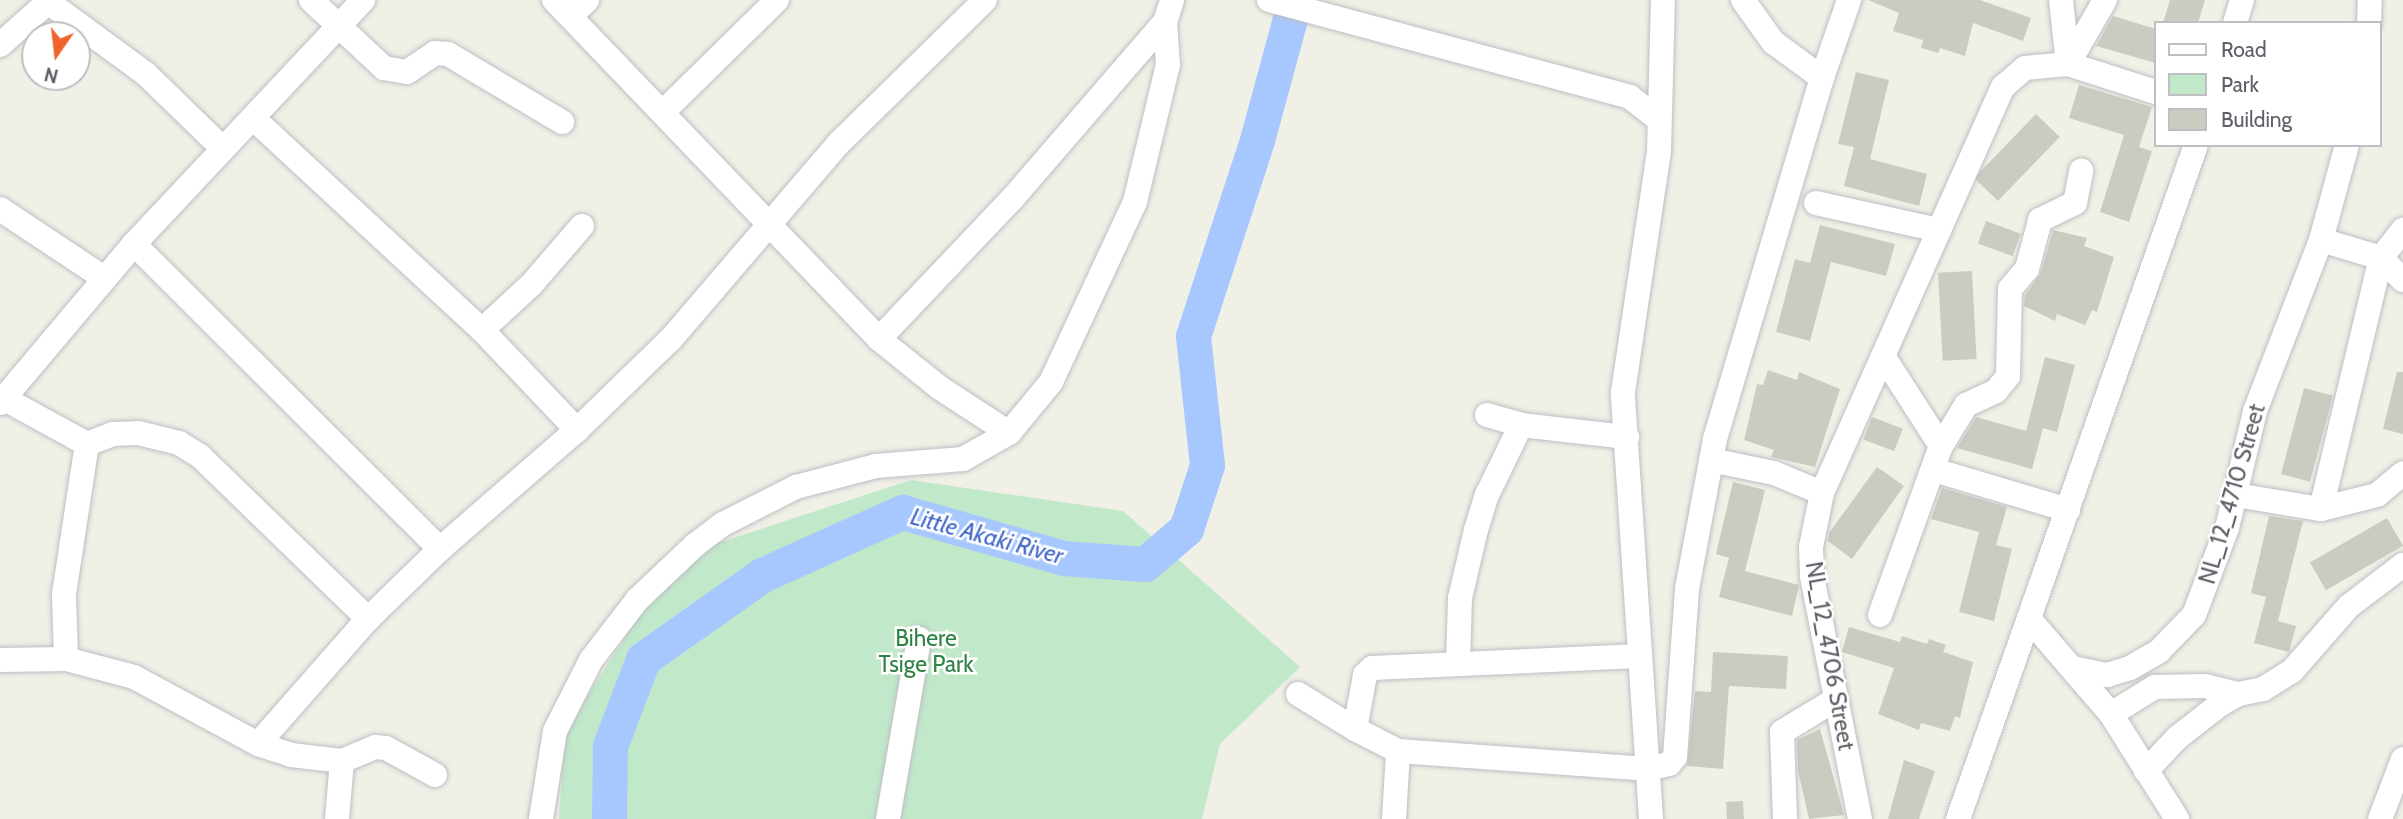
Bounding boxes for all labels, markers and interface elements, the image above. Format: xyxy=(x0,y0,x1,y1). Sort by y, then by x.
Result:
north arrow xyxy=(21,21,91,91)
legend xyxy=(2154,21,2382,147)
text: Road xyxy=(2221,37,2267,62)
text: N xyxy=(42,62,61,88)
text: Park xyxy=(2221,72,2259,97)
text: Building xyxy=(2221,107,2292,132)
street label: NL_12_4710 Street xyxy=(2193,401,2271,587)
water label: Little Akaki River xyxy=(908,502,1066,570)
street label: NL_12_4706 Street xyxy=(1800,559,1860,753)
park label: Bihere Tsige Park xyxy=(878,624,974,678)

